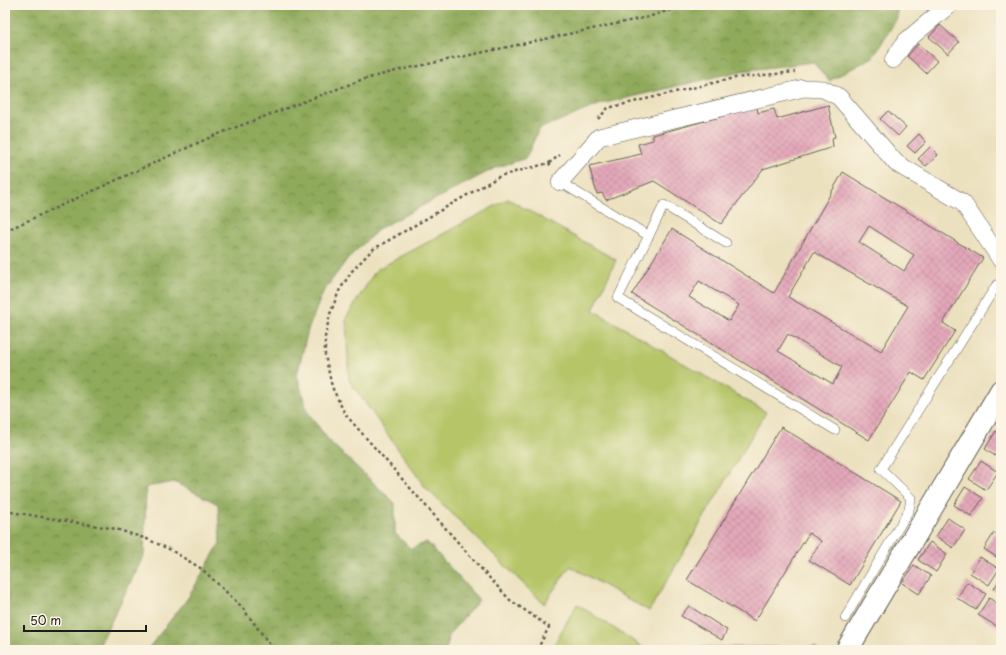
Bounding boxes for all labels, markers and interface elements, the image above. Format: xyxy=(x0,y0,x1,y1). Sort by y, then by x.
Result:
scale bar xyxy=(24,607,146,633)
text: 50 m xyxy=(30,611,61,629)

